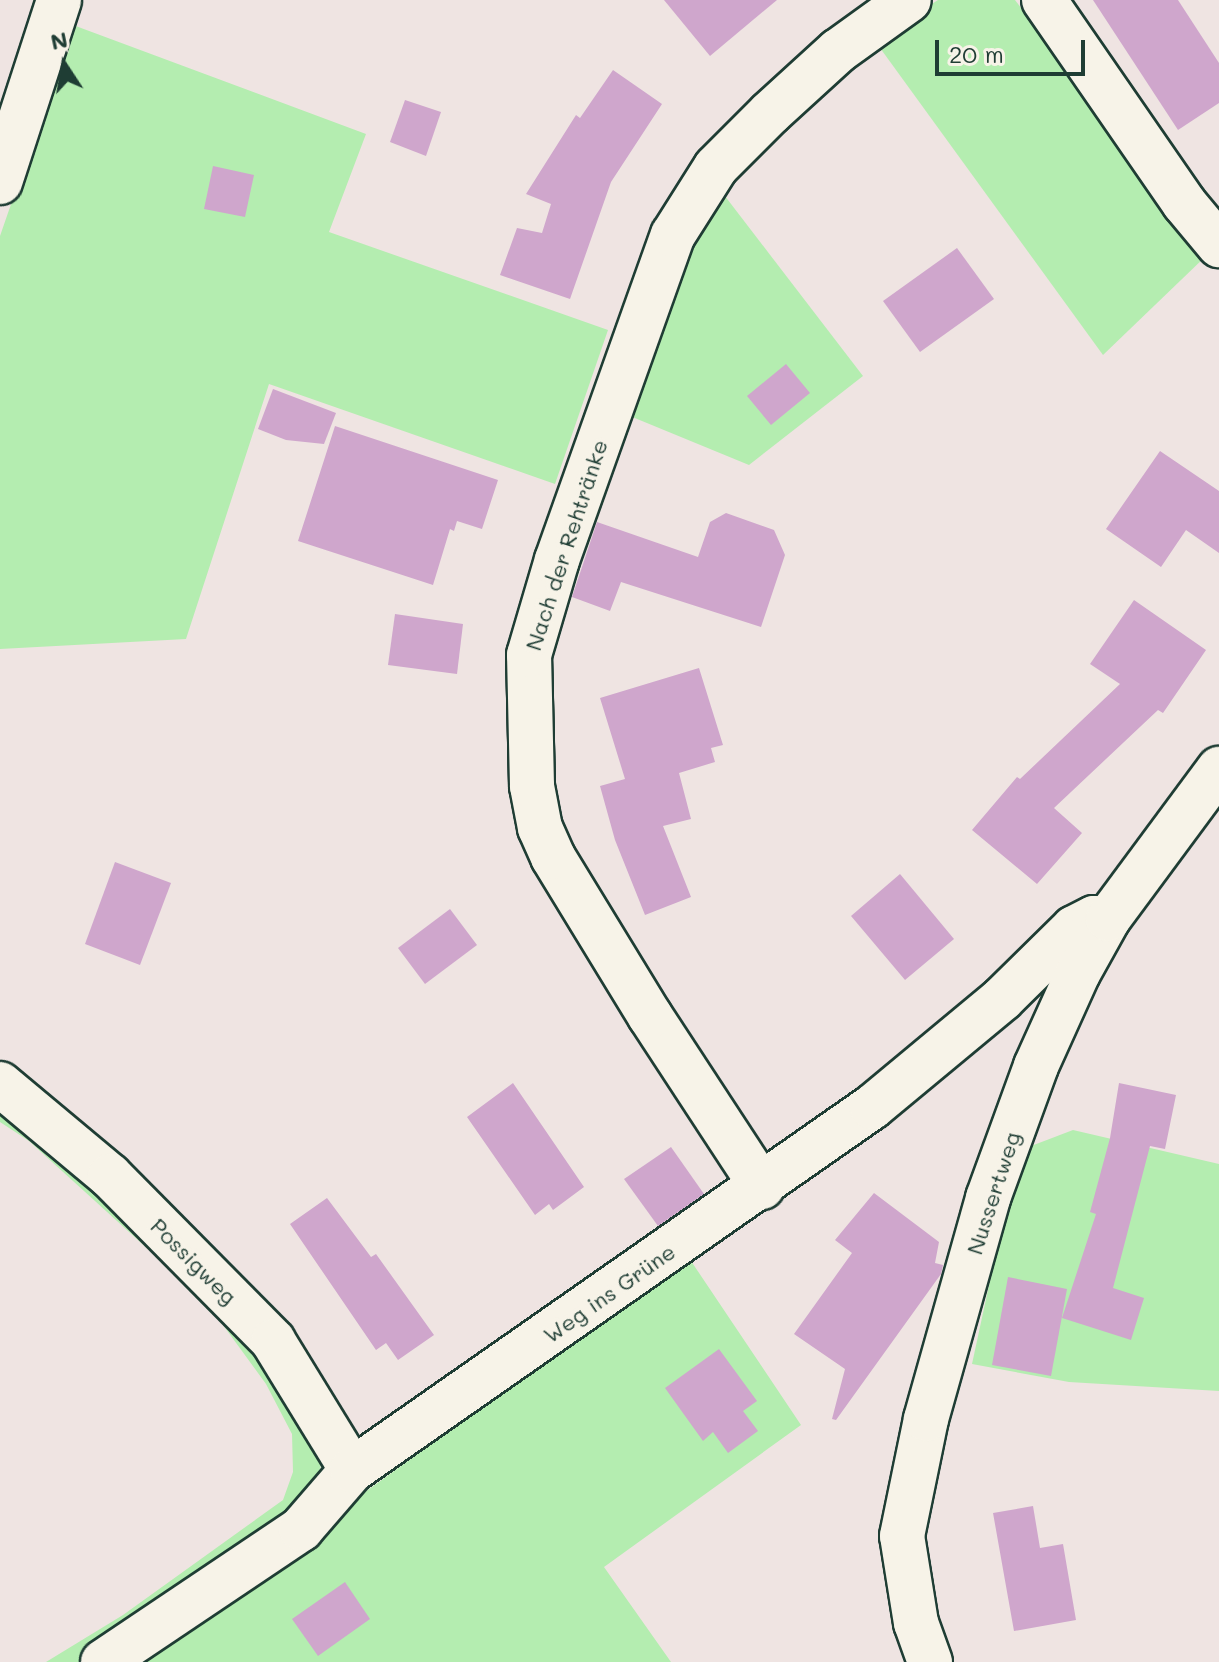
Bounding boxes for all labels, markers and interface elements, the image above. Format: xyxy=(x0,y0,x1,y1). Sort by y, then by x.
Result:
north arrow xyxy=(24,24,104,104)
text: N xyxy=(48,24,70,56)
scale bar xyxy=(939,24,1089,74)
text: 20 m xyxy=(949,38,1004,69)
street label: Nach der Rehtränke xyxy=(519,436,613,654)
street label: Nussertweg xyxy=(961,1128,1025,1258)
street label: Possigweg xyxy=(145,1212,243,1310)
street label: Weg ins Grüne xyxy=(538,1238,680,1348)

